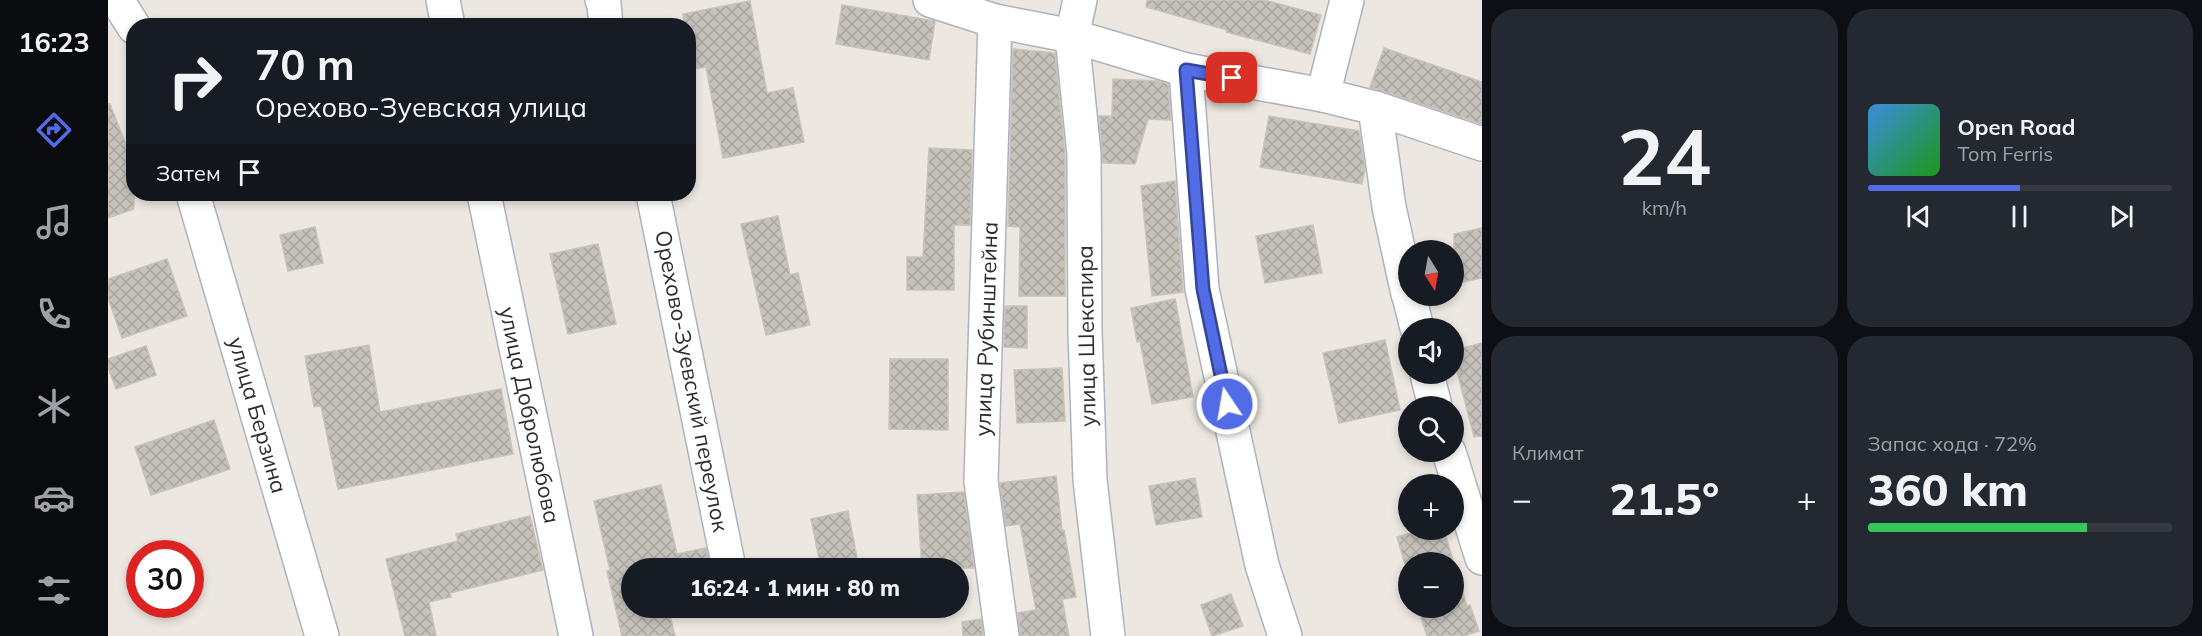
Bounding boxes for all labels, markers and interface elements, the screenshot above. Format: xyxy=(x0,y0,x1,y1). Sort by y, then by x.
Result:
text: 16:23 xyxy=(18,25,90,59)
text: 70 m xyxy=(255,38,355,91)
icon: right xyxy=(156,42,234,120)
pin xyxy=(1206,52,1257,103)
icon: arrive xyxy=(1215,61,1248,94)
text: Орехово-Зуевская улица xyxy=(255,90,587,124)
text: 24 xyxy=(1617,107,1711,205)
icon: directions xyxy=(33,109,75,151)
text: Open Road xyxy=(1958,113,2075,141)
text: Tom Ferris xyxy=(1958,141,2053,166)
icon: arrive xyxy=(233,156,266,189)
text: Затем xyxy=(156,159,221,187)
text: km/h xyxy=(1642,195,1687,220)
icon: previous xyxy=(1902,200,1935,233)
icon: pause xyxy=(2003,200,2036,233)
icon: next xyxy=(2105,200,2138,233)
icon: music xyxy=(33,201,75,243)
street label: улица Рубинштейна xyxy=(968,221,1004,437)
street label: Орехово-Зуевский переулок xyxy=(649,228,735,534)
north arrow xyxy=(1398,240,1464,306)
map controls xyxy=(1398,240,1464,618)
street label: улица Шекспира xyxy=(1070,245,1102,427)
icon: phone xyxy=(33,293,75,335)
street label: улица Добролюбова xyxy=(493,304,567,526)
button: sound xyxy=(1398,318,1464,384)
street label: улица Берзина xyxy=(222,334,294,496)
position arrow xyxy=(1195,372,1259,436)
icon: climate xyxy=(33,385,75,427)
button: search xyxy=(1398,396,1464,462)
text: Запас хода · 72% xyxy=(1868,431,2037,456)
text: Климат xyxy=(1512,440,1584,465)
text: 360 km xyxy=(1868,461,2028,517)
text: 21.5° xyxy=(1609,470,1719,526)
button: + xyxy=(1398,474,1464,540)
icon: car xyxy=(33,477,75,519)
text: − xyxy=(1512,478,1532,519)
text: + xyxy=(1797,478,1816,519)
speed limit sign: 30 xyxy=(126,540,204,618)
button: − xyxy=(1398,552,1464,618)
icon: filters xyxy=(33,569,75,611)
text: 16:24 · 1 мин · 80 m xyxy=(690,574,900,602)

